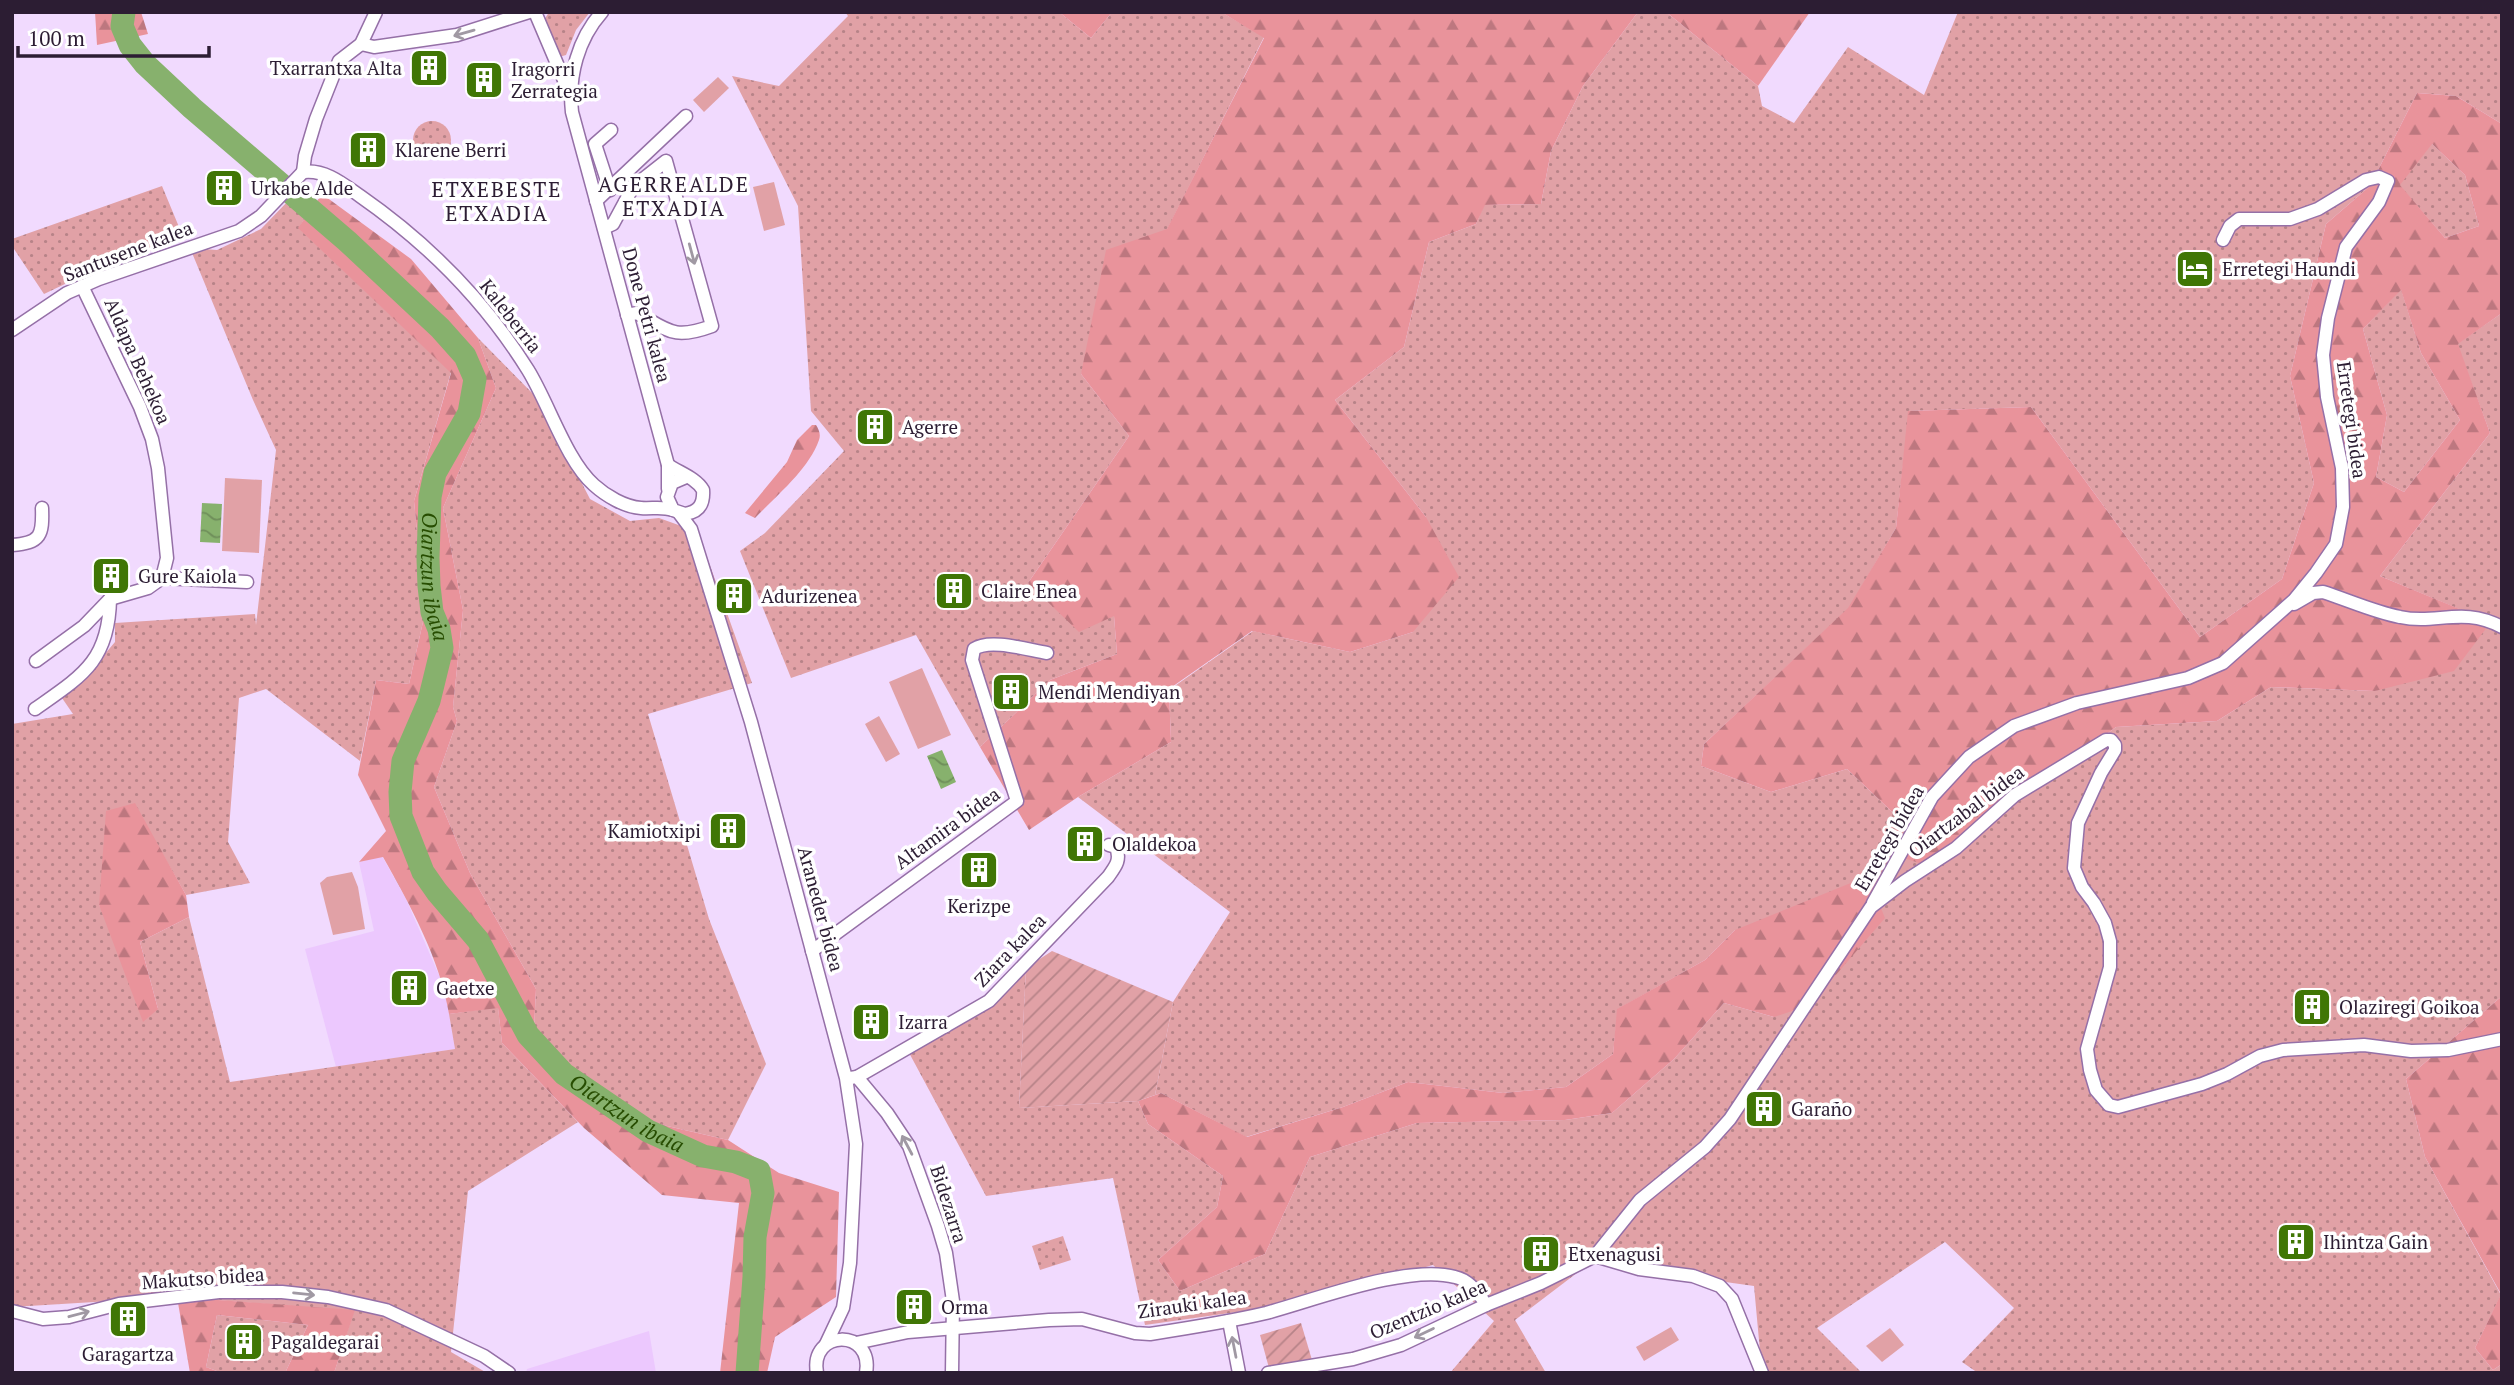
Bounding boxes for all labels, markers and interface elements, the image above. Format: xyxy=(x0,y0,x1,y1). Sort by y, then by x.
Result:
scale bar xyxy=(18,14,208,58)
text: 100 m xyxy=(28,24,85,52)
one-way arrow xyxy=(453,27,475,40)
building icon: Txarrantxa Alta xyxy=(408,47,450,89)
place label: Txarrantxa Alta xyxy=(270,55,402,80)
place label: Iragorri Zerrategia xyxy=(511,56,598,103)
building icon: Iragorri Zerrategia xyxy=(463,59,505,101)
building icon: Klarene Berri xyxy=(347,129,389,171)
place label: Klarene Berri xyxy=(395,137,506,162)
building icon: Urkabe Alde xyxy=(203,167,245,209)
district label: AGERREALDE ETXADIA xyxy=(598,170,750,222)
place label: Urkabe Alde xyxy=(251,175,353,200)
district label: ETXEBESTE ETXADIA xyxy=(431,175,563,227)
street label: Santusene kalea xyxy=(60,214,196,287)
one-way arrow xyxy=(686,243,699,265)
street label: Done Petri kalea xyxy=(617,245,678,385)
hotel icon: Erretegi Haundi xyxy=(2174,248,2216,290)
place label: Erretegi Haundi xyxy=(2222,256,2356,281)
street label: Kaleberria xyxy=(475,274,548,358)
street label: Aldapa Behekoa xyxy=(99,294,178,428)
street label: Erretegi bidea xyxy=(2332,360,2373,480)
building icon: Agerre xyxy=(854,406,896,448)
place label: Agerre xyxy=(902,414,958,439)
water label: Oiartzun ibaia xyxy=(415,512,456,643)
building icon: Gure Kaiola xyxy=(90,555,132,597)
place label: Gure Kaiola xyxy=(138,563,237,588)
building icon: Claire Enea xyxy=(933,570,975,612)
building icon: Adurizenea xyxy=(713,575,755,617)
place label: Claire Enea xyxy=(981,578,1078,603)
place label: Adurizenea xyxy=(761,583,858,608)
building icon: Mendi Mendiyan xyxy=(990,671,1032,713)
place label: Mendi Mendiyan xyxy=(1038,679,1180,704)
street label: Oiartzabal bidea xyxy=(1903,759,2029,862)
street label: Erretegi bidea xyxy=(1848,780,1929,895)
street label: Altamira bidea xyxy=(889,781,1005,874)
building icon: Kamiotxipi xyxy=(707,810,749,852)
place label: Kamiotxipi xyxy=(608,818,701,843)
building icon: Olaldekoa xyxy=(1064,823,1106,865)
place label: Olaldekoa xyxy=(1112,831,1197,856)
street label: Araneder bidea xyxy=(793,844,850,975)
building icon: Kerizpe xyxy=(958,849,1000,891)
place label: Kerizpe xyxy=(947,893,1011,918)
street label: Ziara kalea xyxy=(968,907,1051,992)
building icon: Gaetxe xyxy=(388,967,430,1009)
place label: Gaetxe xyxy=(436,975,494,1000)
building icon: Olaziregi Goikoa xyxy=(2291,986,2333,1028)
place label: Olaziregi Goikoa xyxy=(2339,994,2480,1019)
building icon: Izarra xyxy=(850,1001,892,1043)
place label: Izarra xyxy=(898,1009,948,1034)
water label: Oiartzun ibaia xyxy=(564,1067,689,1159)
building icon: Garaño xyxy=(1743,1088,1785,1130)
place label: Garaño xyxy=(1791,1096,1852,1121)
one-way arrow xyxy=(900,1136,914,1156)
street label: Bidezarra xyxy=(925,1162,974,1246)
building icon: Ihintza Gain xyxy=(2275,1221,2317,1263)
place label: Ihintza Gain xyxy=(2323,1229,2428,1254)
building icon: Etxenagusi xyxy=(1520,1233,1562,1275)
place label: Etxenagusi xyxy=(1568,1241,1661,1266)
street label: Makutso bidea xyxy=(141,1261,266,1294)
street label: Ozentzio kalea xyxy=(1365,1272,1491,1344)
street label: Zirauki kalea xyxy=(1136,1283,1248,1324)
building icon: Orma xyxy=(893,1286,935,1328)
one-way arrow xyxy=(293,1288,315,1301)
place label: Orma xyxy=(941,1294,989,1319)
building icon: Garagartza xyxy=(107,1298,149,1340)
one-way arrow xyxy=(67,1307,90,1320)
building icon: Pagaldegarai xyxy=(223,1321,265,1363)
one-way arrow xyxy=(1414,1327,1435,1341)
place label: Pagaldegarai xyxy=(271,1329,380,1354)
one-way arrow xyxy=(1227,1336,1240,1359)
place label: Garagartza xyxy=(82,1341,175,1366)

